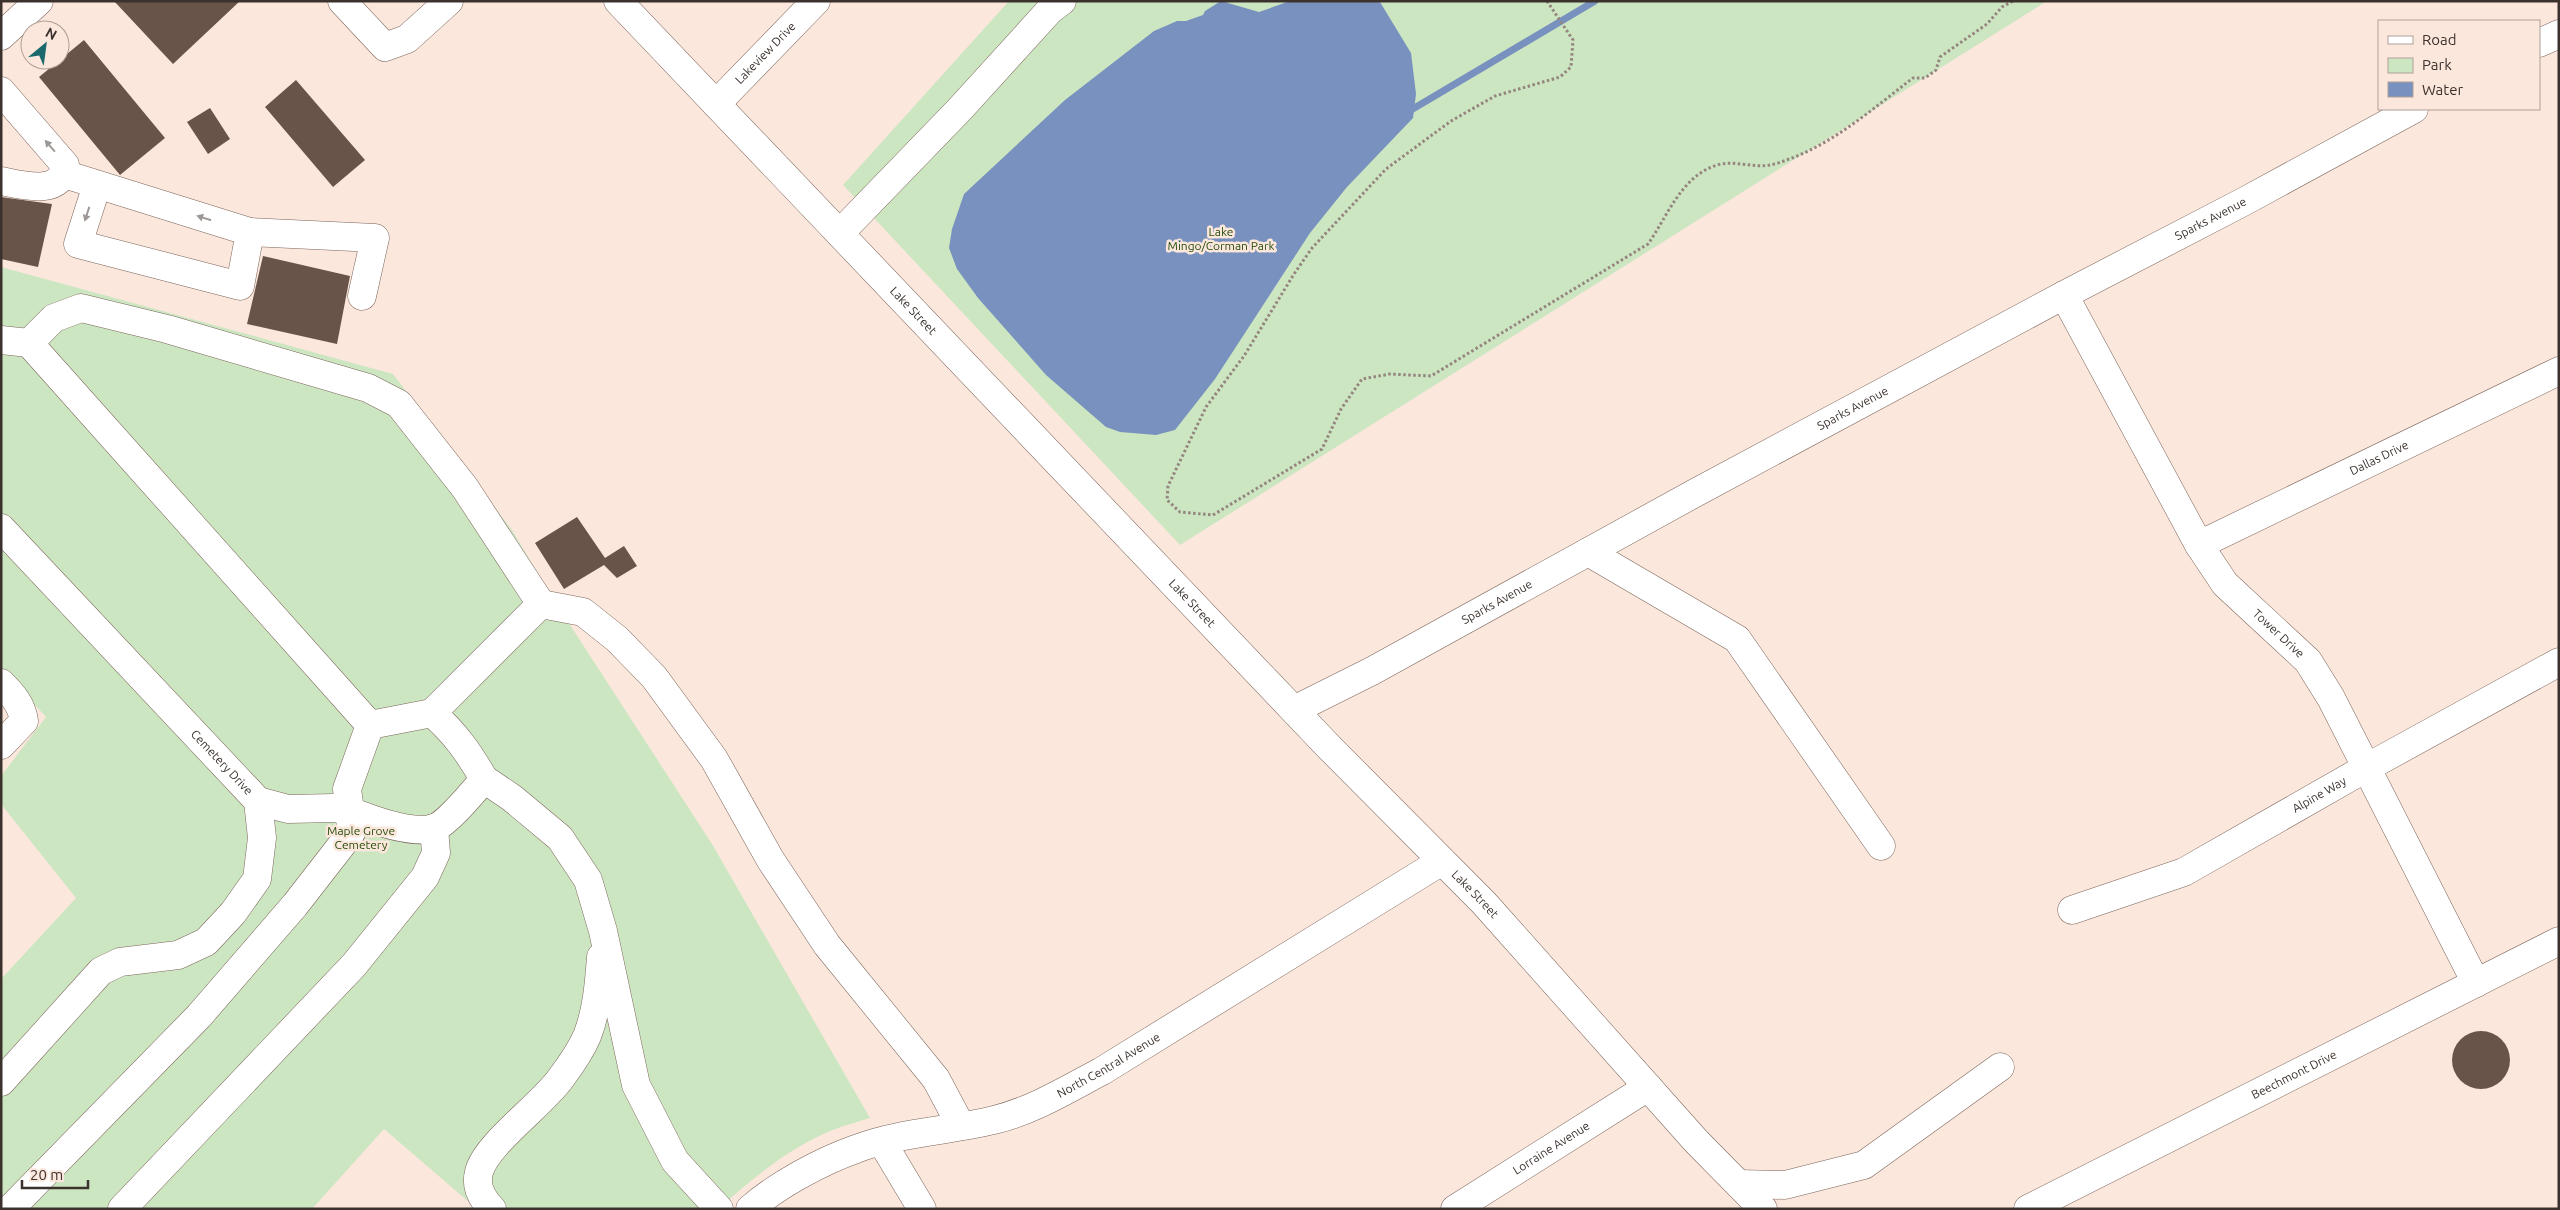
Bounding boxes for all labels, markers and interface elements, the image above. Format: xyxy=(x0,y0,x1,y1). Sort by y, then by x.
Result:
street label: Lakeview Drive xyxy=(732,19,798,86)
north arrow xyxy=(20,20,70,70)
legend xyxy=(2378,20,2540,110)
text: N xyxy=(43,24,60,43)
text: Road xyxy=(2422,31,2457,48)
text: Park xyxy=(2422,56,2452,73)
text: Water xyxy=(2422,81,2463,98)
one-way arrow xyxy=(44,141,56,153)
street label: Sparks Avenue xyxy=(2173,195,2248,242)
one-way arrow xyxy=(83,207,91,222)
one-way arrow xyxy=(196,214,211,221)
park label: Lake Mingo/Corman Park xyxy=(1167,225,1275,252)
street label: Lake Street xyxy=(888,284,940,337)
street label: Sparks Avenue xyxy=(1815,384,1890,432)
street label: Dallas Drive xyxy=(2347,438,2410,477)
street label: Lake Street xyxy=(1167,576,1218,630)
street label: Sparks Avenue xyxy=(1459,577,1534,626)
street label: Tower Drive xyxy=(2251,606,2307,660)
street label: Cemetery Drive xyxy=(189,727,256,797)
street label: Alpine Way xyxy=(2290,774,2348,815)
park label: Maple Grove Cemetery xyxy=(327,824,395,851)
street label: Lake Street xyxy=(1449,868,1501,921)
street label: North Central Avenue xyxy=(1055,1030,1162,1100)
street label: Beechmont Drive xyxy=(2249,1047,2338,1101)
street label: Lorraine Avenue xyxy=(1510,1119,1592,1177)
scale bar xyxy=(22,1158,89,1190)
text: 20 m xyxy=(30,1166,63,1183)

